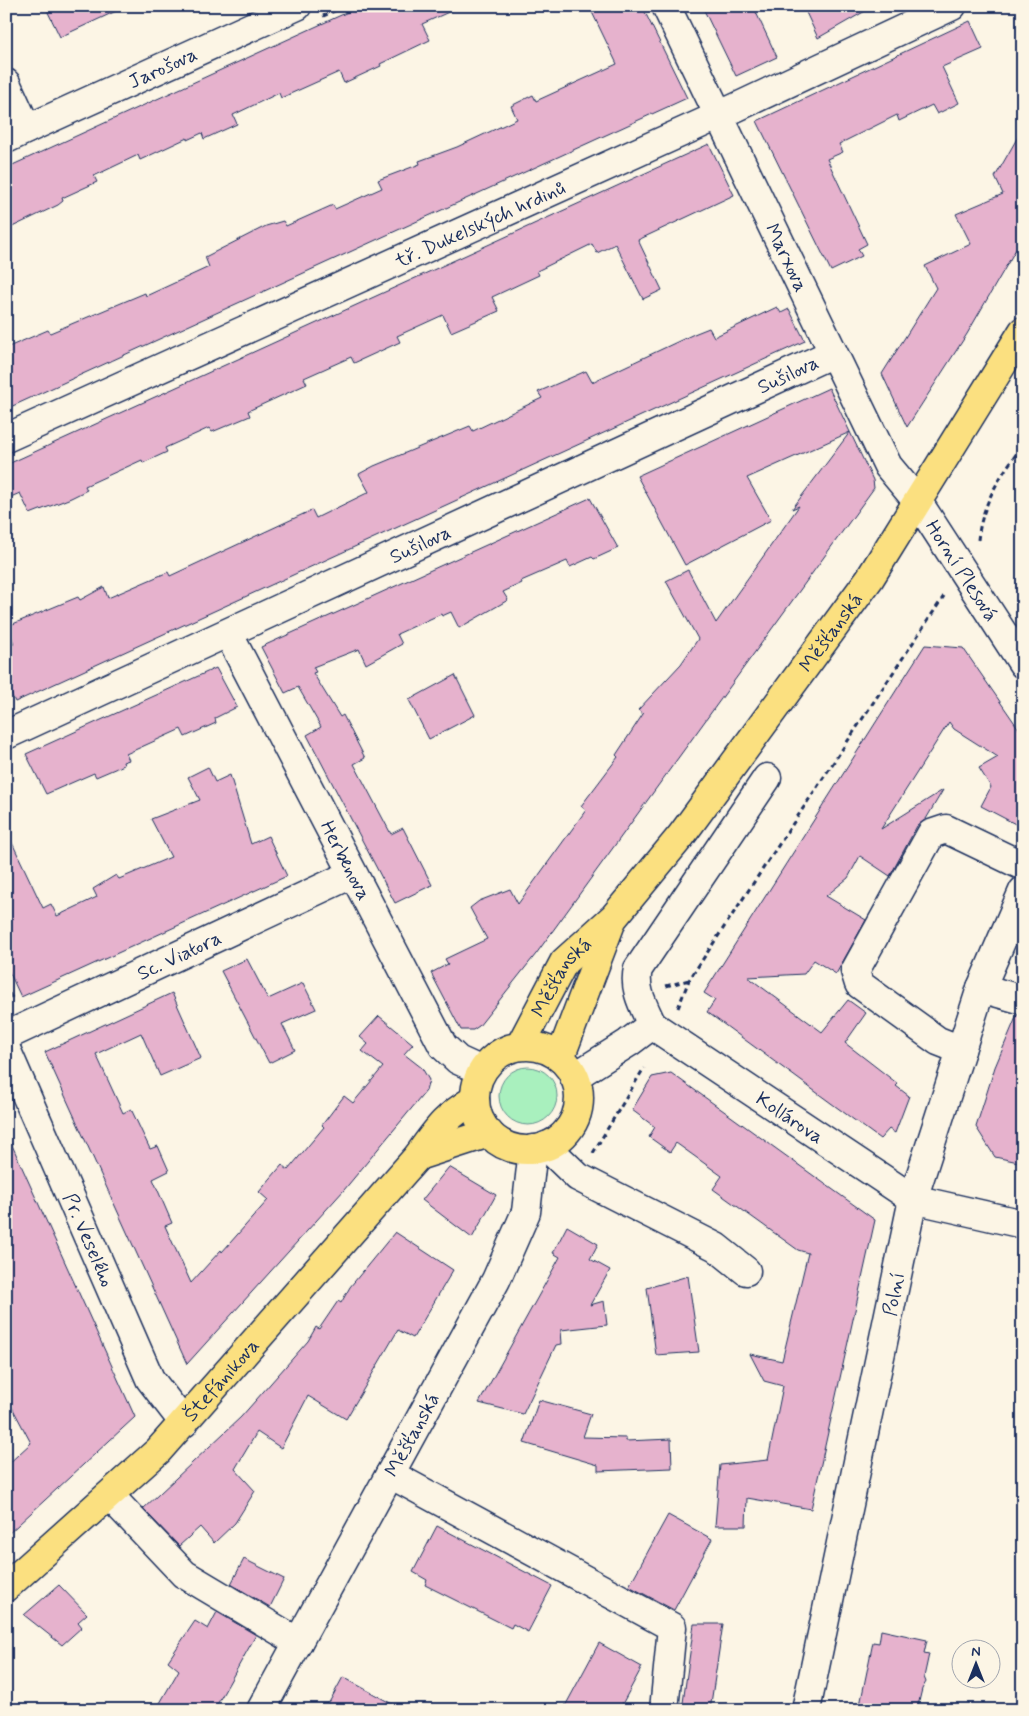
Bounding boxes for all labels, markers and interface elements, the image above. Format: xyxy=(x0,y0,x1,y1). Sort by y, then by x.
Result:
street label: Jarošova xyxy=(124,41,202,96)
street label: tř. Dukelských hrdinů xyxy=(390,175,570,276)
street label: Marxova xyxy=(758,219,814,297)
street label: Sušilova xyxy=(753,349,823,401)
street label: Horní Plesová xyxy=(918,515,1004,627)
street label: Sušilova xyxy=(386,519,456,571)
street label: Měšťanská xyxy=(793,588,870,678)
street label: Herbenova xyxy=(313,816,377,905)
street label: Sc. Viatora xyxy=(133,925,226,988)
street label: Měšťanská xyxy=(526,931,598,1022)
street label: Kollárova xyxy=(750,1086,829,1151)
street label: Pr. Veselého xyxy=(55,1189,120,1291)
street label: Polní xyxy=(877,1270,912,1319)
street label: Štefánikova xyxy=(178,1333,266,1428)
street label: Měšťanská xyxy=(379,1388,447,1482)
north arrow xyxy=(952,1638,1002,1688)
text: N xyxy=(971,1643,981,1661)

